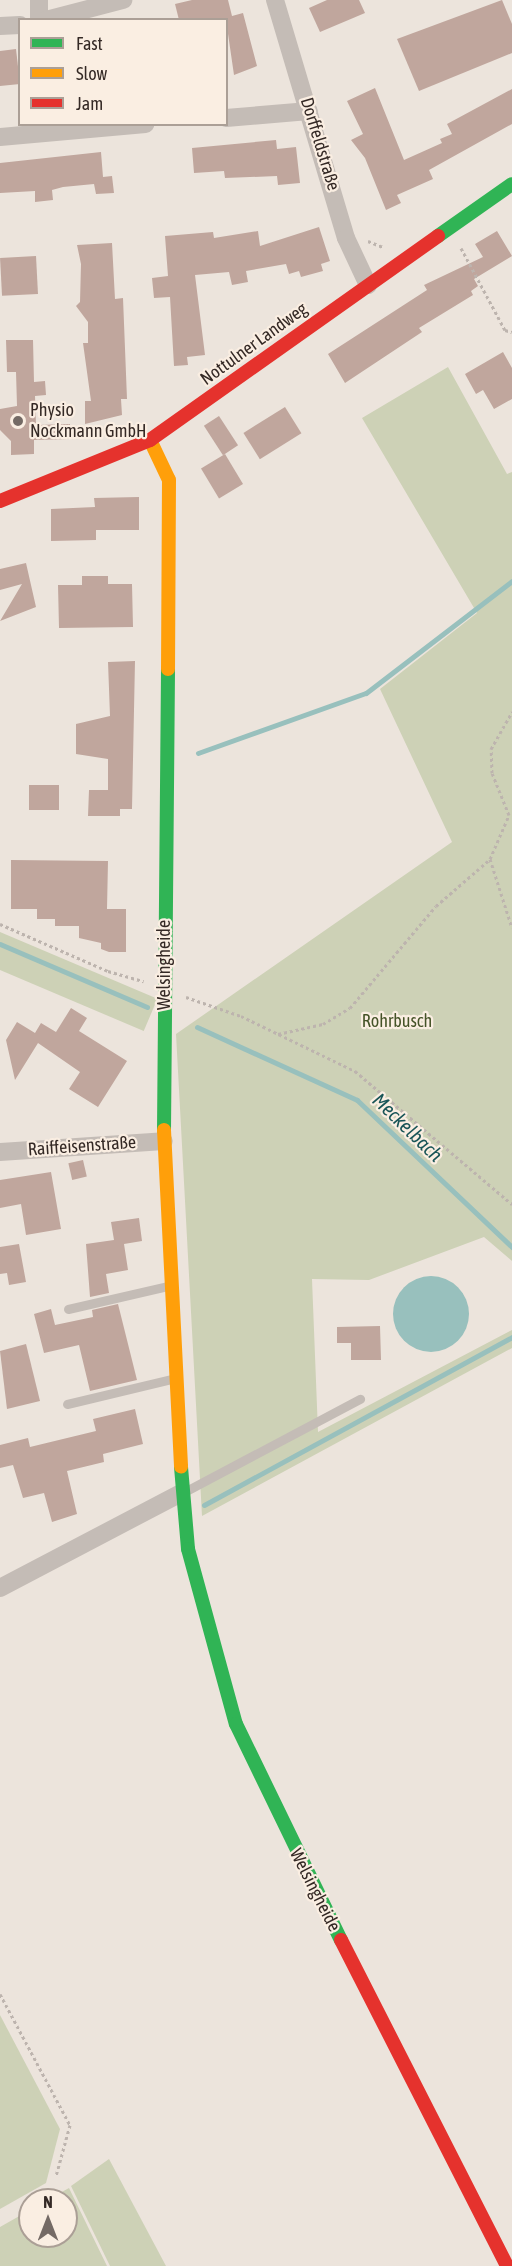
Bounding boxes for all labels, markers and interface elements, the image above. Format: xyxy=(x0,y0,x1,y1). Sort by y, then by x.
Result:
legend xyxy=(18,18,228,126)
text: Fast xyxy=(76,33,103,54)
text: Slow xyxy=(76,63,107,84)
text: Jam xyxy=(76,93,103,114)
street label: Dorffeldstraße xyxy=(296,95,344,193)
street label: Nottulner Landweg xyxy=(196,298,312,390)
place label: Physio Nockmann GmbH xyxy=(30,400,146,442)
marker: Physio Nockmann GmbH xyxy=(11,414,25,428)
street label: Welsingheide xyxy=(153,920,175,1010)
park label: Rohrbusch xyxy=(362,1010,432,1032)
water label: Meckelbach xyxy=(368,1088,448,1166)
street label: Raiffeisenstraße xyxy=(27,1131,137,1161)
street label: Welsingheide xyxy=(285,1845,345,1935)
north arrow xyxy=(18,2188,78,2248)
text: N xyxy=(43,2193,53,2211)

